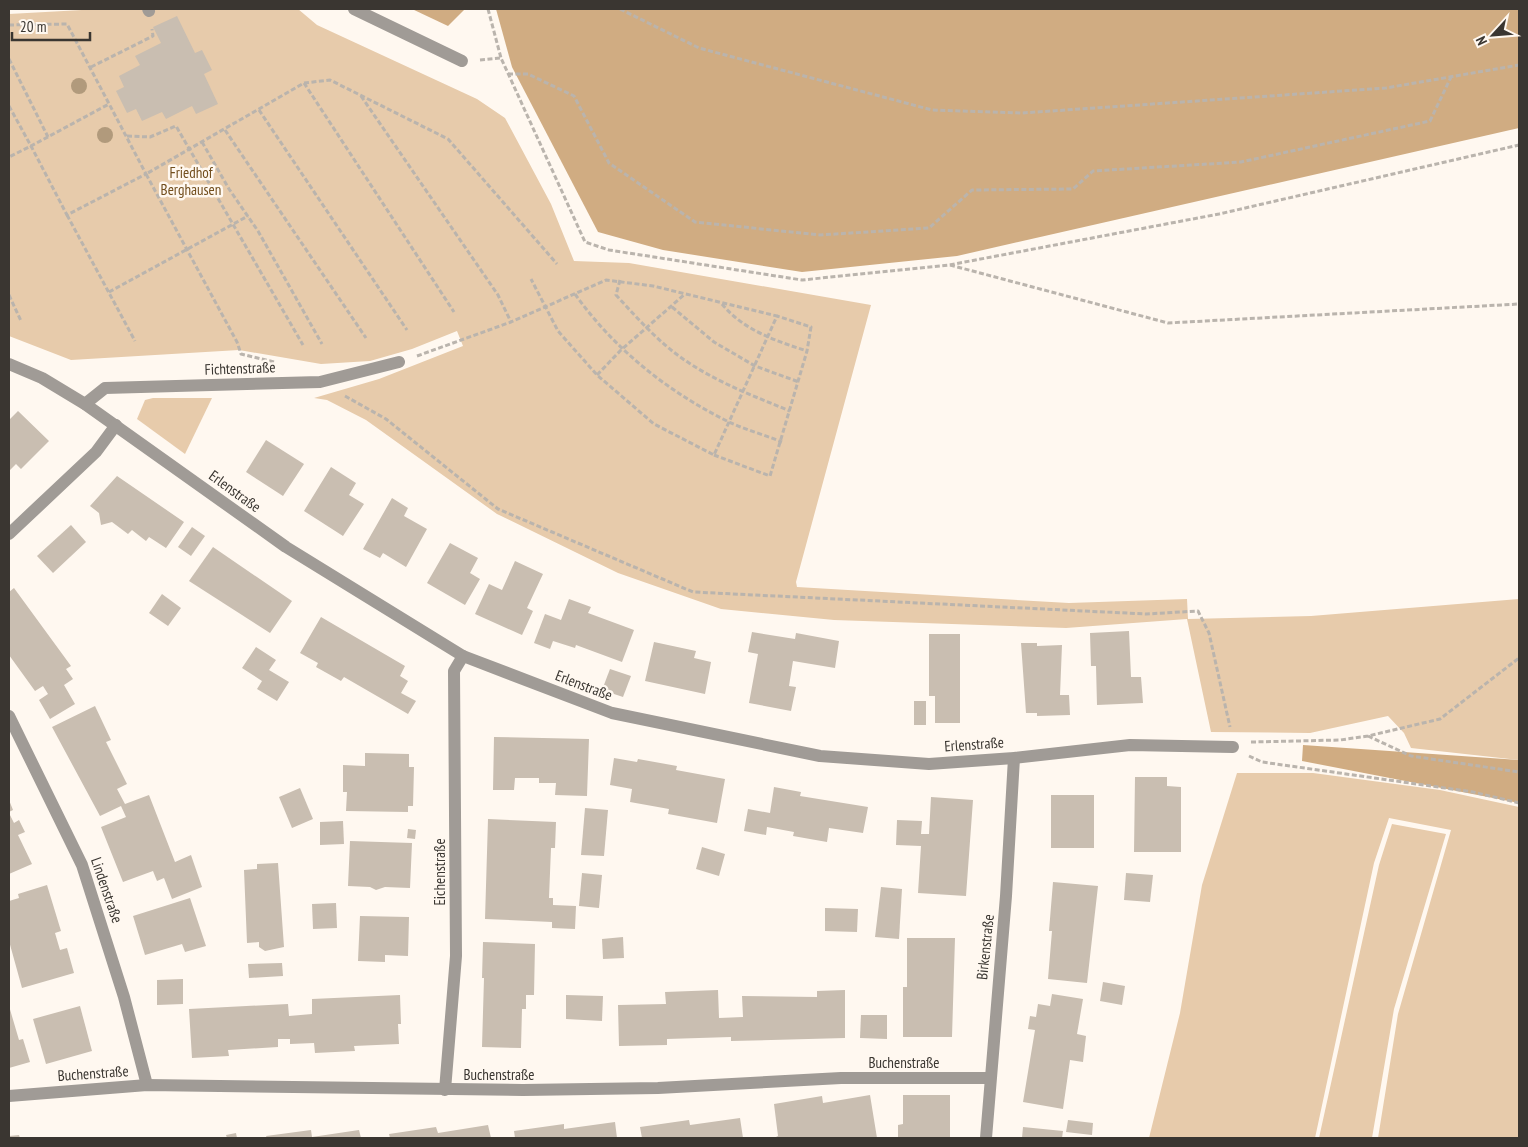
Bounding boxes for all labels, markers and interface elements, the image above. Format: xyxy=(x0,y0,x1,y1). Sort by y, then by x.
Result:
scale bar xyxy=(12,10,90,42)
north arrow xyxy=(1468,10,1518,60)
text: 20 m xyxy=(20,17,46,36)
text: N xyxy=(1472,33,1491,48)
park label: Friedhof Berghausen xyxy=(161,163,221,199)
street label: Fichtenstraße xyxy=(204,357,276,379)
street label: Erlenstraße xyxy=(205,466,265,516)
street label: Erlenstraße xyxy=(553,665,615,705)
street label: Erlenstraße xyxy=(944,732,1004,756)
street label: Eichenstraße xyxy=(430,838,449,906)
street label: Lindenstraße xyxy=(87,855,127,925)
street label: Birkenstraße xyxy=(972,913,998,981)
street label: Buchenstraße xyxy=(868,1053,940,1072)
street label: Buchenstraße xyxy=(57,1061,129,1085)
street label: Buchenstraße xyxy=(463,1065,535,1084)

